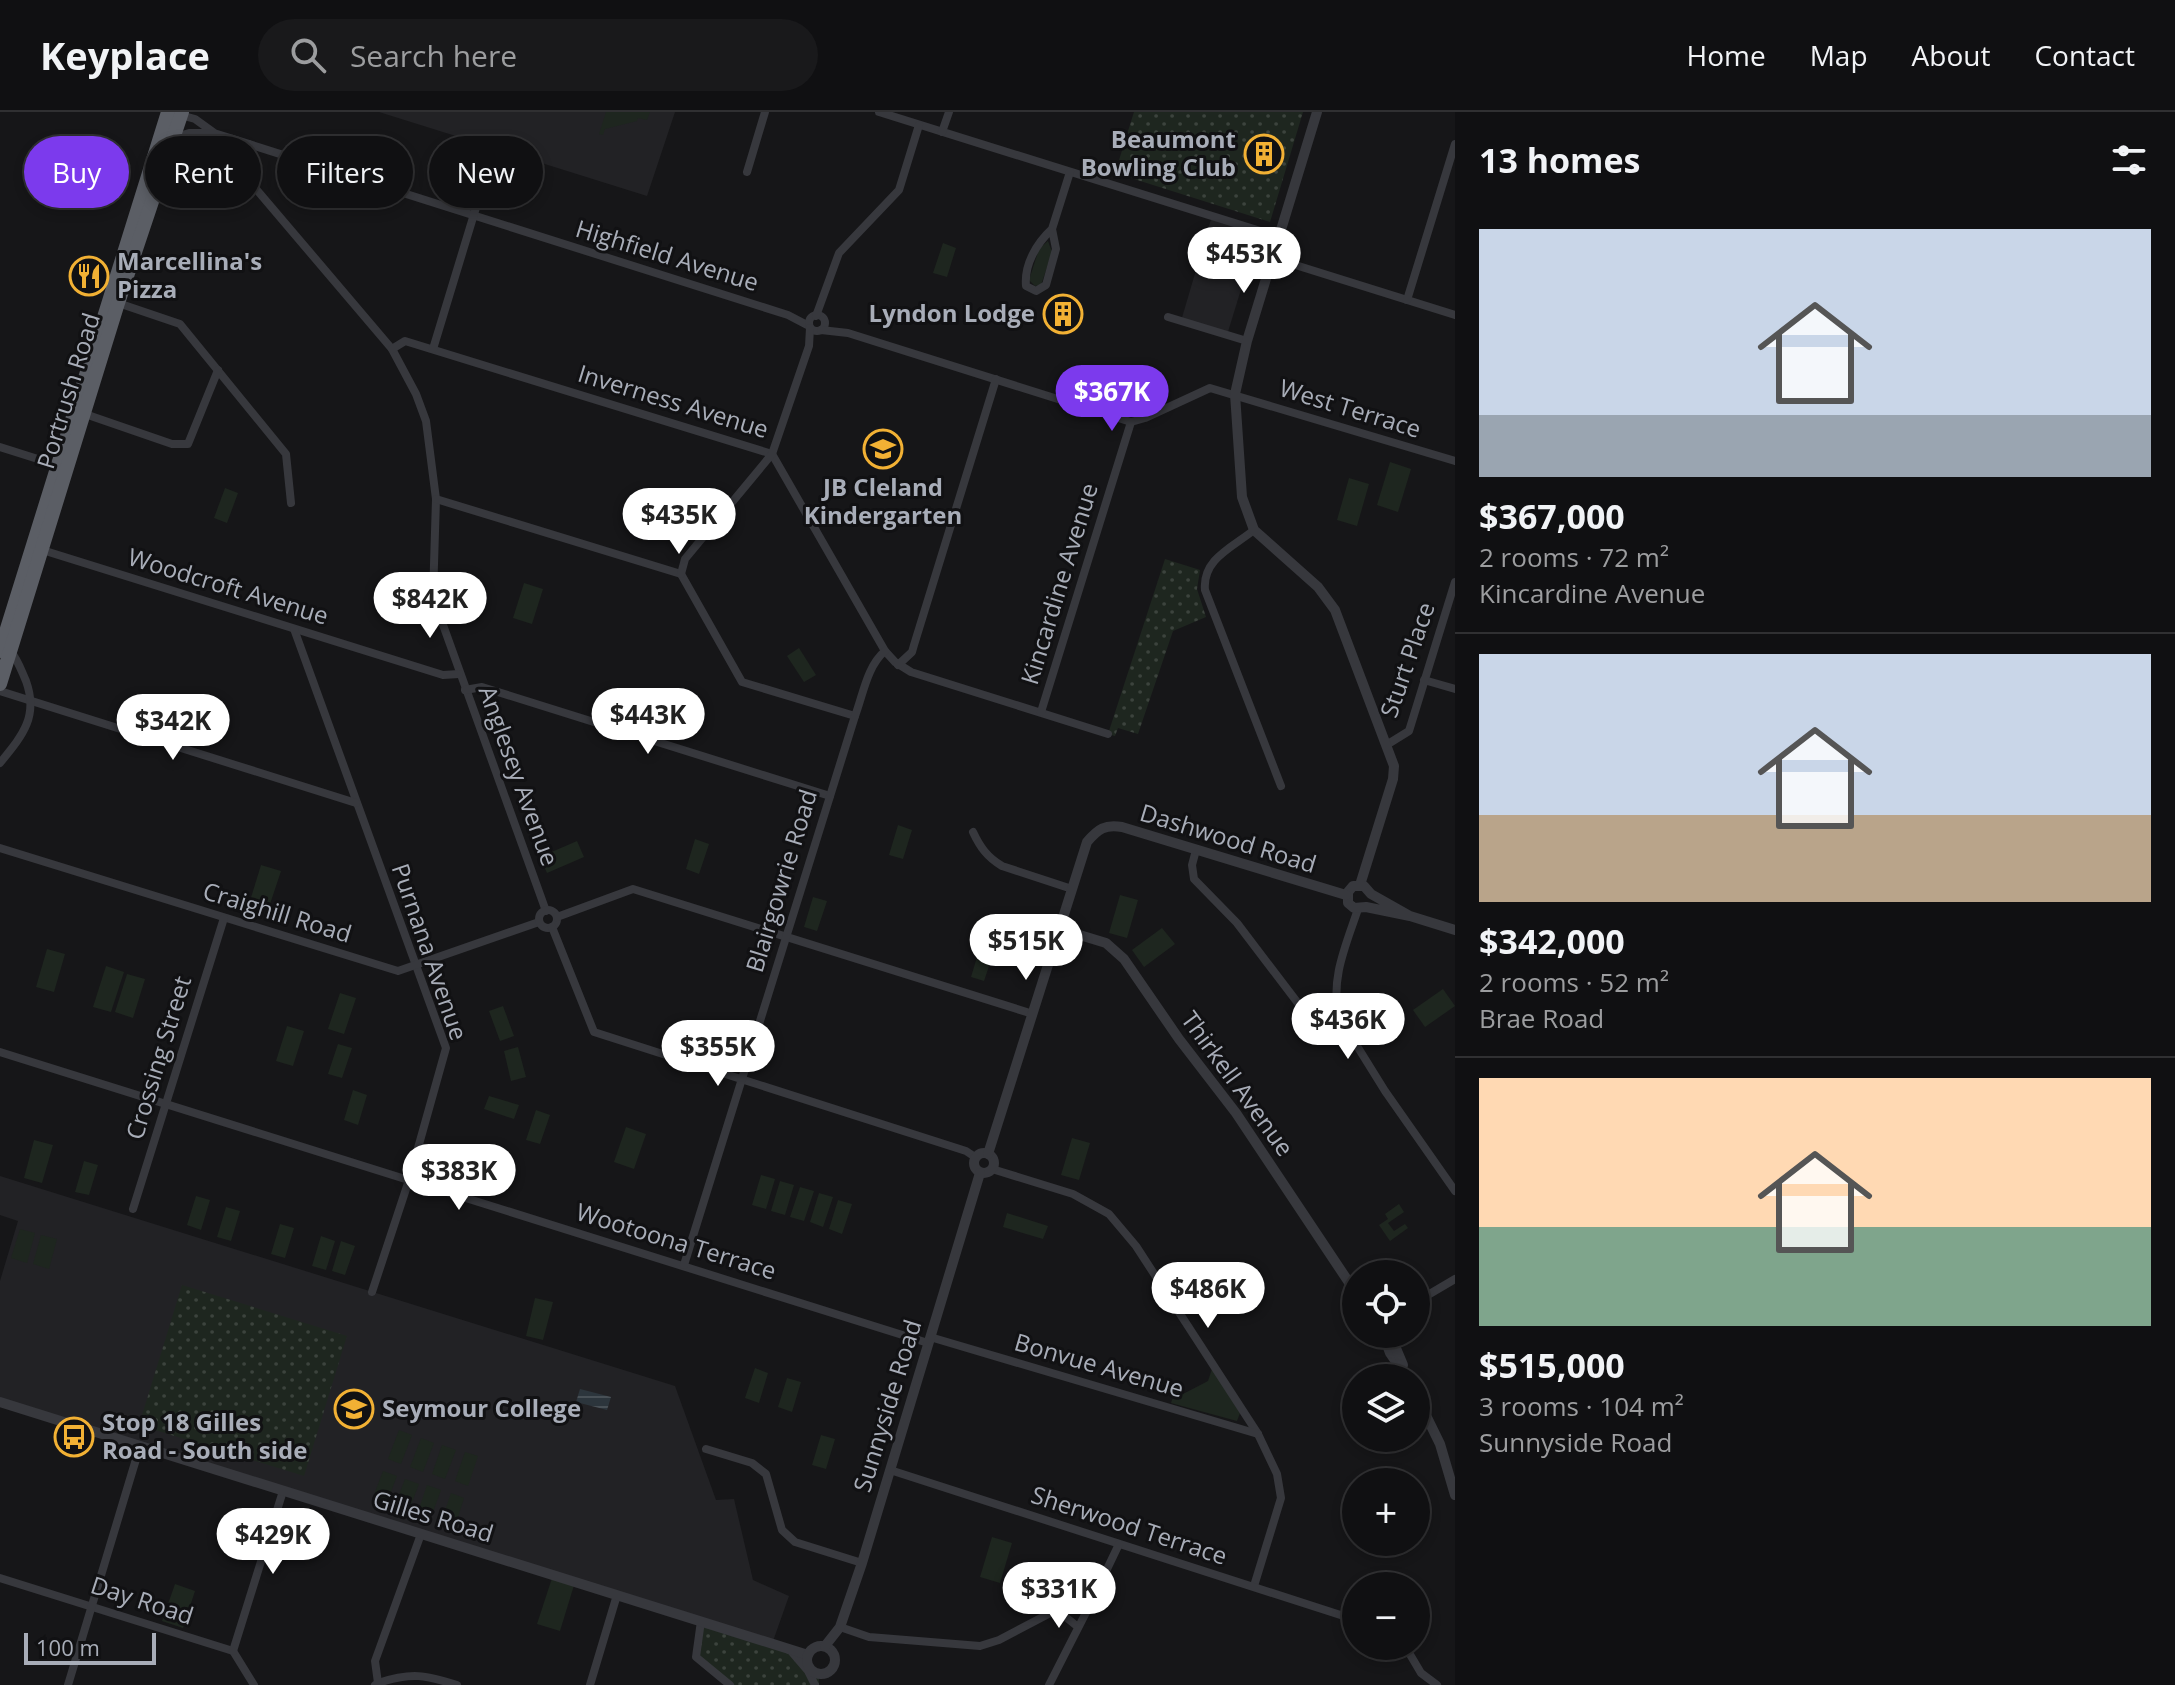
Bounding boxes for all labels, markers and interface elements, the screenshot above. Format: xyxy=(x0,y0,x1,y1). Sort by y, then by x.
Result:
search box xyxy=(258,19,818,91)
text: Keyplace xyxy=(40,29,210,81)
icon: search xyxy=(286,33,330,77)
text: Search here xyxy=(350,35,517,76)
text: Home xyxy=(1687,36,1766,74)
text: Map xyxy=(1810,36,1868,74)
text: About xyxy=(1912,36,1990,74)
text: Contact xyxy=(2034,36,2135,74)
place label: Beaumont Bowling Club xyxy=(1081,122,1236,183)
building icon: Beaumont Bowling Club xyxy=(1243,133,1285,175)
chip: Buy xyxy=(24,136,129,208)
chip: Rent xyxy=(145,136,261,208)
chip: Filters xyxy=(277,136,413,208)
chip: New xyxy=(429,136,543,208)
text: 13 homes xyxy=(1479,137,1640,183)
icon: filters xyxy=(2107,138,2151,182)
street label: Highfield Avenue xyxy=(572,211,763,298)
pin: $453K xyxy=(1188,227,1300,295)
text: $453K xyxy=(1206,235,1282,271)
place label: Marcellina's Pizza xyxy=(117,244,262,305)
restaurant icon: Marcellina's Pizza xyxy=(68,255,110,297)
icon: home xyxy=(1743,281,1887,425)
building icon: Lyndon Lodge xyxy=(1042,293,1084,335)
place label: Lyndon Lodge xyxy=(869,296,1035,329)
street label: Portrush Road xyxy=(28,309,107,473)
street label: Inverness Avenue xyxy=(574,356,773,445)
pin: $367K xyxy=(1056,365,1168,433)
street label: West Terrace xyxy=(1276,370,1425,445)
text: $367K xyxy=(1074,373,1150,409)
school or university icon: JB Cleland Kindergarten xyxy=(862,428,904,470)
place label: JB Cleland Kindergarten xyxy=(804,470,962,531)
street label: Kincardine Avenue xyxy=(1012,479,1105,688)
pin: $435K xyxy=(623,488,735,556)
text: $367,000 xyxy=(1479,493,1625,539)
text: $435K xyxy=(641,496,717,532)
street label: Woodcroft Avenue xyxy=(124,539,333,632)
text: 2 rooms · 72 m² xyxy=(1479,539,1669,575)
pin: $842K xyxy=(374,572,486,640)
text: Kincardine Avenue xyxy=(1479,575,1705,611)
text: $842K xyxy=(392,580,468,616)
street label: Sturt Place xyxy=(1371,597,1442,722)
street label: Anglesey Avenue xyxy=(472,681,567,870)
pin: $443K xyxy=(592,688,704,756)
pin: $342K xyxy=(117,694,229,762)
text: $443K xyxy=(610,696,686,732)
text: $342K xyxy=(135,702,211,738)
icon: home xyxy=(1743,706,1887,850)
street label: Blairgowrie Road xyxy=(737,785,824,976)
street label: Dashwood Road xyxy=(1136,795,1321,880)
street label: Purnana Avenue xyxy=(385,859,476,1044)
street label: Craighill Road xyxy=(199,873,356,950)
pin: $515K xyxy=(970,914,1082,982)
text: $342,000 xyxy=(1479,918,1625,964)
text: $515K xyxy=(988,922,1064,958)
text: 2 rooms · 52 m² xyxy=(1479,964,1669,1000)
street label: Crossing Street xyxy=(117,972,198,1143)
pin: $436K xyxy=(1292,993,1404,1061)
text: Brae Road xyxy=(1479,1000,1604,1036)
text: $436K xyxy=(1310,1001,1386,1037)
street label: Thirkell Avenue xyxy=(1174,1004,1302,1162)
pin: $355K xyxy=(662,1020,774,1088)
text: $355K xyxy=(680,1028,756,1064)
icon: home xyxy=(1743,1130,1887,1274)
pin: $383K xyxy=(403,1144,515,1212)
text: $383K xyxy=(421,1152,497,1188)
street label: Wootoona Terrace xyxy=(572,1194,780,1287)
map controls xyxy=(1342,1260,1430,1660)
button: locate xyxy=(1342,1260,1430,1348)
pin: $486K xyxy=(1152,1262,1264,1330)
text: $486K xyxy=(1170,1270,1246,1306)
street label: Sunnyside Road xyxy=(845,1315,928,1496)
street label: Bonvue Avenue xyxy=(1011,1325,1188,1404)
text: $515,000 xyxy=(1479,1342,1625,1388)
button: layers xyxy=(1342,1364,1430,1452)
school or university icon: Seymour College xyxy=(333,1388,375,1430)
text: 3 rooms · 104 m² xyxy=(1479,1388,1684,1424)
place label: Seymour College xyxy=(382,1391,581,1424)
place label: Stop 18 Gilles Road - South side xyxy=(102,1405,307,1466)
bus stop icon: Stop 18 Gilles Road - South side xyxy=(53,1416,95,1458)
text: Sunnyside Road xyxy=(1479,1424,1672,1460)
button: + xyxy=(1342,1468,1430,1556)
street label: Sherwood Terrace xyxy=(1027,1477,1232,1572)
street label: Gilles Road xyxy=(369,1482,498,1549)
pin: $429K xyxy=(217,1508,329,1576)
text: $429K xyxy=(235,1516,311,1552)
pin: $331K xyxy=(1003,1562,1115,1630)
street label: Day Road xyxy=(87,1567,198,1632)
text: $331K xyxy=(1021,1570,1097,1606)
button: − xyxy=(1342,1572,1430,1660)
scale bar xyxy=(24,1629,156,1665)
text: 100 m xyxy=(36,1632,100,1662)

